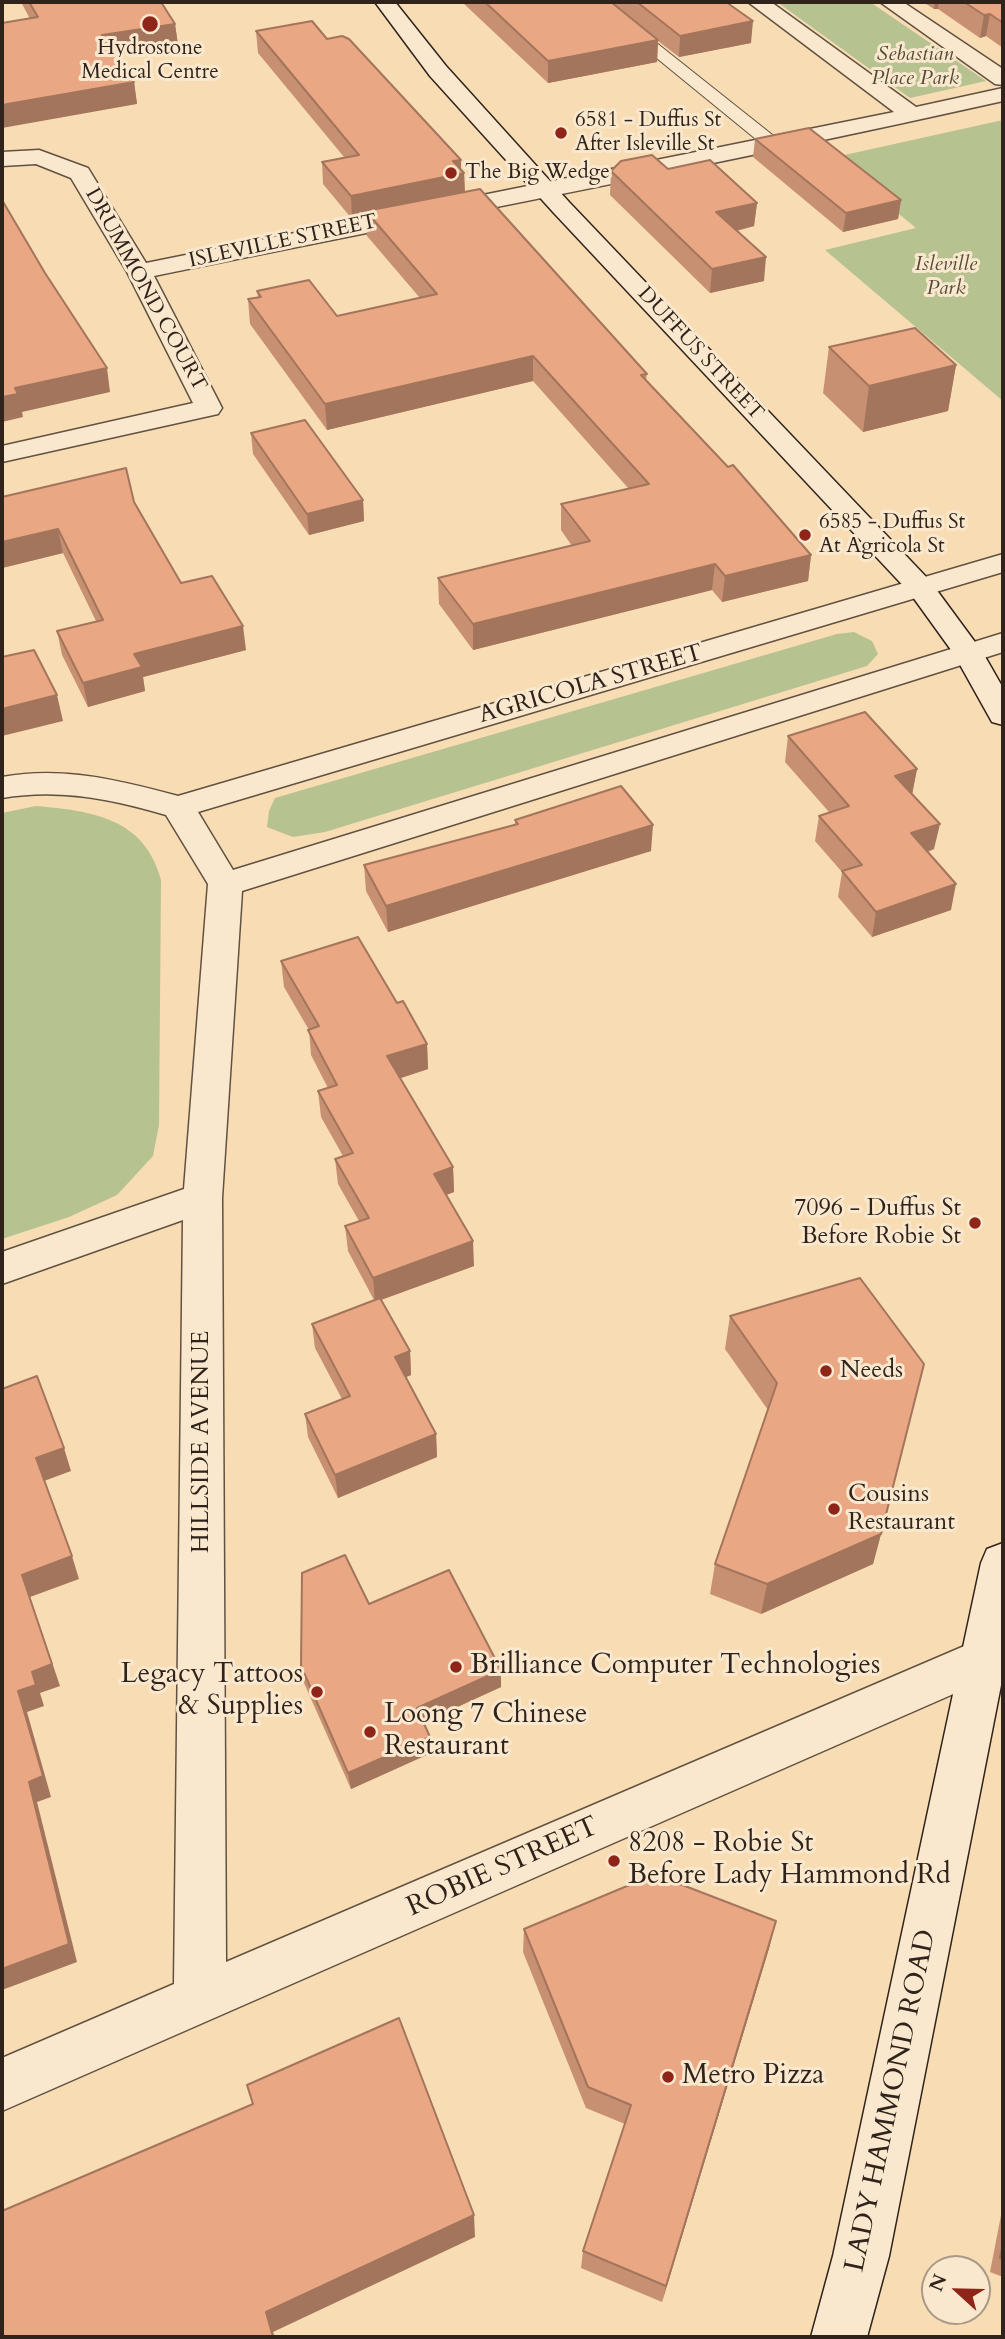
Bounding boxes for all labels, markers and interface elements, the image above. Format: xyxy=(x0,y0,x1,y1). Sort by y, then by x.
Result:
marker: Hydrostone Medical Centre xyxy=(140,14,160,34)
place label: Hydrostone Medical Centre xyxy=(81,36,219,86)
park label: Sebastian Place Park xyxy=(871,42,959,92)
place label: 6581 - Duffus St After Isleville St xyxy=(575,108,721,158)
marker: 6581 - Duffus St After Isleville St xyxy=(553,125,569,141)
place label: The Big Wedge xyxy=(465,160,610,186)
marker: The Big Wedge xyxy=(443,165,459,181)
street label: DRUMMOND COURT xyxy=(79,184,211,396)
street label: ISLEVILLE STREET xyxy=(187,210,379,274)
park label: Isleville Park xyxy=(915,252,977,302)
street label: DUFFUS STREET xyxy=(632,282,768,426)
place label: 6585 - Duffus St At Agricola St xyxy=(819,510,965,560)
marker: 6585 - Duffus St At Agricola St xyxy=(797,527,813,543)
street label: AGRICOLA STREET xyxy=(476,639,706,731)
place label: 7096 - Duffus St Before Robie St xyxy=(794,1195,961,1251)
marker: 7096 - Duffus St Before Robie St xyxy=(967,1215,983,1231)
street label: HILLSIDE AVENUE xyxy=(188,1331,216,1553)
place label: Needs xyxy=(840,1357,903,1385)
marker: Needs xyxy=(818,1363,834,1379)
place label: Cousins Restaurant xyxy=(848,1481,955,1537)
marker: Cousins Restaurant xyxy=(826,1501,842,1517)
place label: Brilliance Computer Technologies xyxy=(470,1650,880,1684)
place label: Legacy Tattoos & Supplies xyxy=(121,1659,303,1725)
marker: Brilliance Computer Technologies xyxy=(448,1659,464,1675)
marker: Legacy Tattoos & Supplies xyxy=(309,1684,325,1700)
place label: Loong 7 Chinese Restaurant xyxy=(384,1699,588,1765)
marker: Loong 7 Chinese Restaurant xyxy=(362,1724,378,1740)
street label: ROBIE STREET xyxy=(402,1811,604,1925)
place label: 8208 - Robie St Before Lady Hammond Rd xyxy=(628,1828,951,1894)
marker: 8208 - Robie St Before Lady Hammond Rd xyxy=(606,1853,622,1869)
street label: LADY HAMMOND ROAD xyxy=(839,1927,945,2275)
place label: Metro Pizza xyxy=(682,2060,824,2094)
marker: Metro Pizza xyxy=(660,2069,676,2085)
north arrow xyxy=(921,2255,991,2325)
text: N xyxy=(923,2270,954,2295)

